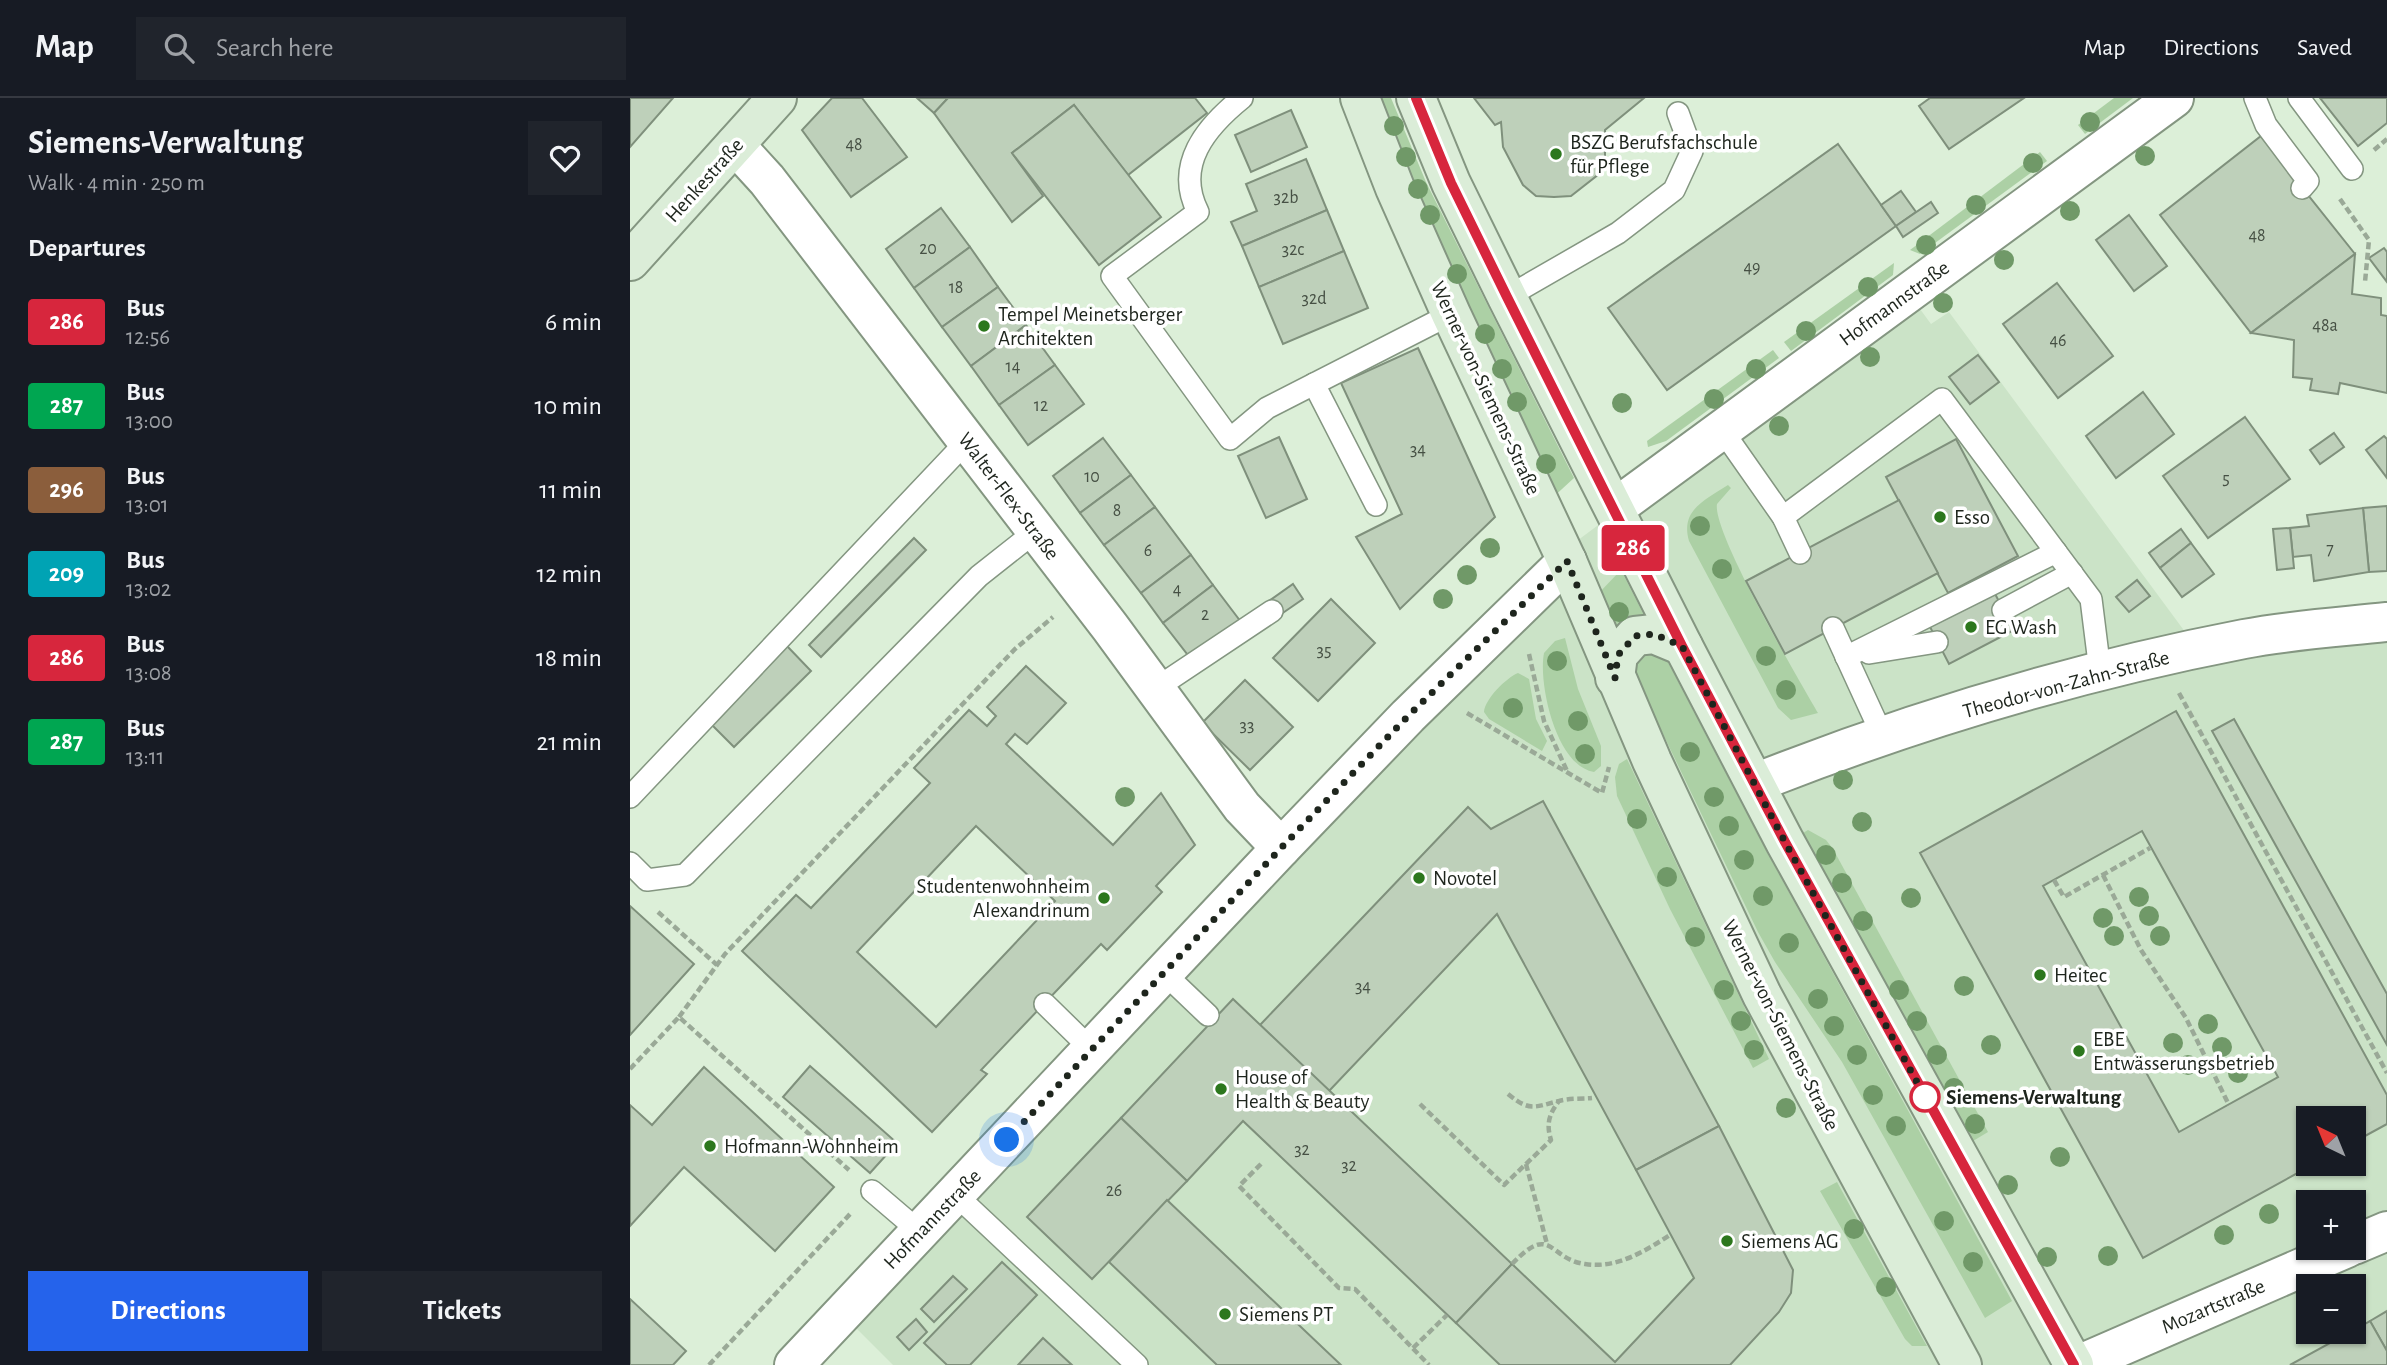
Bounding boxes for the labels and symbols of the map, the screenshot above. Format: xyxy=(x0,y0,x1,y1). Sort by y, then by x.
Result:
place label: BSZG Berufsfachschule für Pflege xyxy=(1570,132,1758,177)
street label: Henkestraße xyxy=(661,134,747,227)
house number: 48 xyxy=(845,136,863,154)
marker: BSZG Berufsfachschule für Pflege xyxy=(1548,146,1564,162)
house number: 32b xyxy=(1274,189,1298,207)
house number: 48 xyxy=(2248,227,2266,245)
house number: 20 xyxy=(919,240,937,258)
house number: 32c xyxy=(1282,241,1304,259)
street label: Hofmannstraße xyxy=(1836,257,1953,350)
house number: 49 xyxy=(1743,259,1761,277)
street label: Werner-von-Siemens-Straße xyxy=(1427,278,1544,498)
house number: 18 xyxy=(949,279,963,297)
house number: 32d xyxy=(1302,290,1326,308)
place label: Tempel Meinetsberger Architekten xyxy=(998,304,1182,349)
house number: 48a xyxy=(2312,317,2338,335)
marker: Tempel Meinetsberger Architekten xyxy=(976,318,992,334)
house number: 46 xyxy=(2049,332,2067,350)
house number: 14 xyxy=(1006,358,1021,376)
house number: 12 xyxy=(1034,397,1048,415)
street label: Walter-Flex-Straße xyxy=(954,429,1063,564)
house number: 34 xyxy=(1410,441,1426,459)
house number: 10 xyxy=(1084,468,1100,486)
house number: 5 xyxy=(2222,470,2230,488)
house number: 8 xyxy=(1113,502,1121,520)
place label: Esso xyxy=(1954,507,1990,528)
marker: Esso xyxy=(1932,509,1948,525)
line badge: 286 xyxy=(1593,525,1673,571)
house number: 7 xyxy=(2326,541,2334,559)
house number: 6 xyxy=(1144,542,1152,560)
house number: 4 xyxy=(1173,581,1182,599)
house number: 2 xyxy=(1201,606,1209,624)
place label: EG Wash xyxy=(1985,617,2057,638)
marker: EG Wash xyxy=(1963,619,1979,635)
house number: 35 xyxy=(1317,642,1331,660)
street label: Theodor-von-Zahn-Straße xyxy=(1961,647,2172,722)
house number: 33 xyxy=(1240,717,1254,735)
place label: Novotel xyxy=(1433,868,1497,889)
marker: Novotel xyxy=(1411,870,1427,886)
place label: Studentenwohnheim Alexandrinum xyxy=(917,876,1090,921)
marker: Studentenwohnheim Alexandrinum xyxy=(1096,890,1112,906)
street label: Werner-von-Siemens-Straße xyxy=(1718,917,1843,1134)
place label: Heitec xyxy=(2054,965,2107,986)
marker: Heitec xyxy=(2032,967,2048,983)
house number: 34 xyxy=(1355,978,1371,996)
place label: EBE Entwässerungsbetrieb xyxy=(2093,1029,2275,1074)
marker: EBE Entwässerungsbetrieb xyxy=(2071,1043,2087,1059)
place label: House of Health & Beauty xyxy=(1235,1067,1369,1112)
marker: House of Health & Beauty xyxy=(1213,1081,1229,1097)
marker: Siemens-Verwaltung xyxy=(1910,1082,1940,1112)
place label: Siemens-Verwaltung xyxy=(1946,1087,2122,1108)
north arrow xyxy=(2296,1106,2366,1176)
your location xyxy=(989,1122,1024,1157)
place label: Hofmann-Wohnheim xyxy=(724,1136,899,1157)
marker: Hofmann-Wohnheim xyxy=(702,1138,718,1154)
house number: 32 xyxy=(1294,1141,1310,1159)
house number: 32 xyxy=(1341,1157,1357,1175)
street label: Hofmannstraße xyxy=(880,1165,985,1273)
house number: 26 xyxy=(1106,1182,1122,1200)
place label: Siemens AG xyxy=(1741,1231,1839,1252)
marker: Siemens AG xyxy=(1719,1233,1735,1249)
street label: Mozartstraße xyxy=(2159,1275,2268,1338)
place label: Siemens PT xyxy=(1239,1304,1333,1325)
marker: Siemens PT xyxy=(1217,1306,1233,1322)

